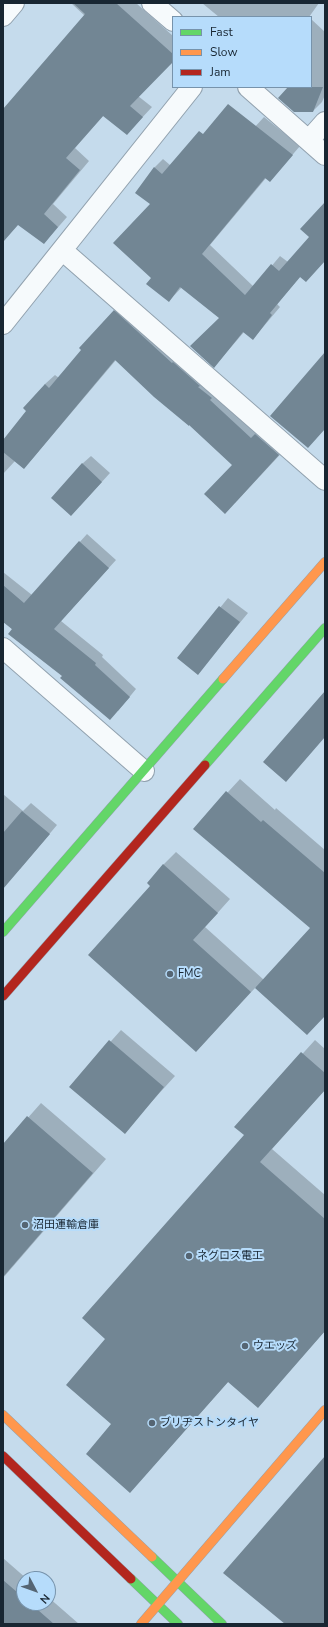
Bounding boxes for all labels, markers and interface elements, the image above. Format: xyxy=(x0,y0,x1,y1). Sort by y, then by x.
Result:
legend xyxy=(172,16,312,88)
text: Fast xyxy=(210,24,233,40)
text: Slow xyxy=(210,44,238,60)
text: Jam xyxy=(210,64,231,80)
place label: FMC xyxy=(178,967,201,981)
marker: FMC xyxy=(165,969,175,979)
place label: 沼田運輸倉庫 xyxy=(33,1218,99,1232)
marker: 沼田運輸倉庫 xyxy=(20,1220,30,1230)
place label: ネグロス電工 xyxy=(197,1249,263,1263)
marker: ネグロス電工 xyxy=(184,1251,194,1261)
place label: ウエッズ xyxy=(253,1339,297,1353)
marker: ウエッズ xyxy=(240,1341,250,1351)
place label: ブリヂストンタイヤ xyxy=(160,1416,259,1430)
marker: ブリヂストンタイヤ xyxy=(147,1418,157,1428)
north arrow xyxy=(16,1571,56,1611)
text: N xyxy=(36,1591,53,1607)

